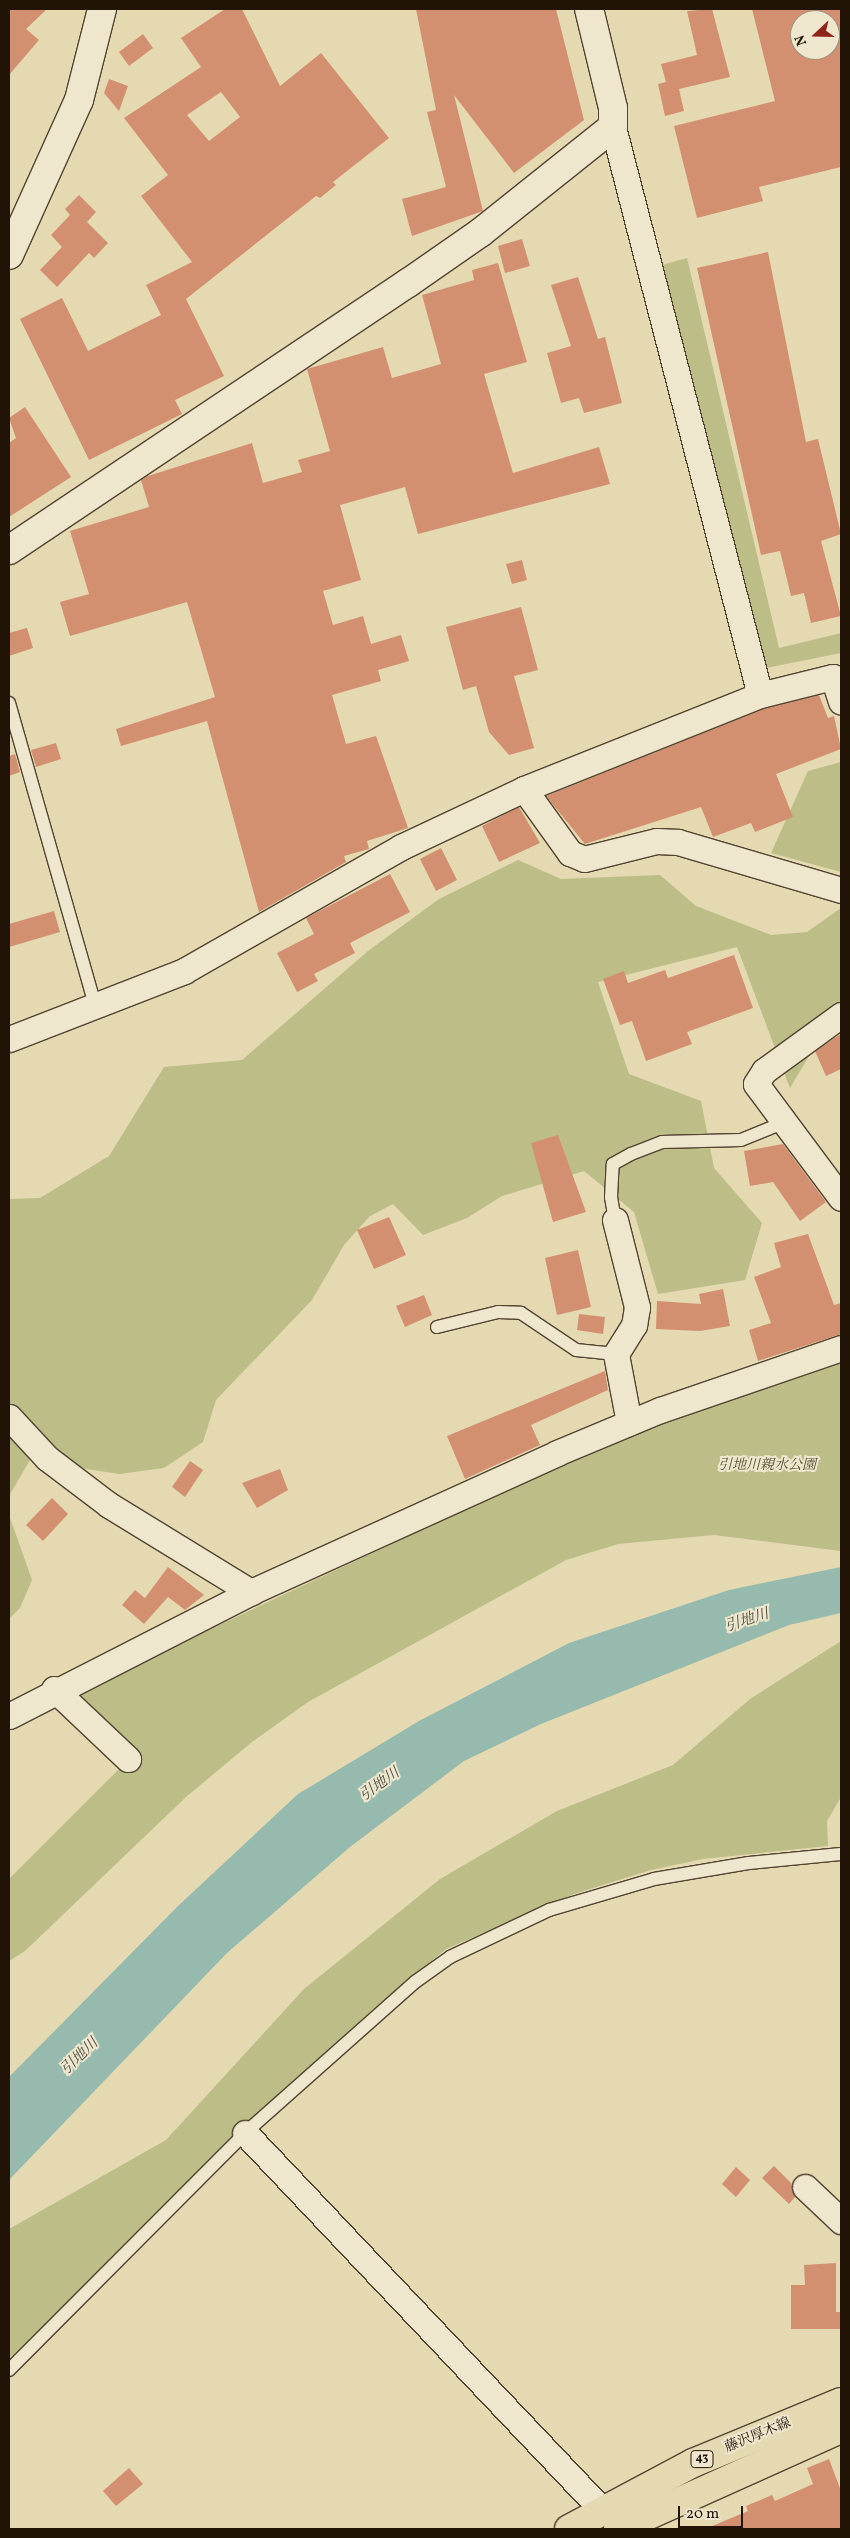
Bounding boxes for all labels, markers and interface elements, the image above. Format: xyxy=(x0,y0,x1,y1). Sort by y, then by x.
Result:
north arrow xyxy=(790,10,840,60)
text: N xyxy=(791,32,812,48)
park label: 引地川親水公園 xyxy=(718,1458,816,1474)
water label: 引地川 xyxy=(723,1605,771,1637)
water label: 引地川 xyxy=(357,1764,403,1806)
water label: 引地川 xyxy=(58,2035,102,2079)
street label: 藤沢厚木線 xyxy=(722,2415,794,2457)
road number: 43 xyxy=(690,2450,714,2468)
scale bar xyxy=(680,2496,745,2528)
text: 20 m xyxy=(686,2504,719,2525)

